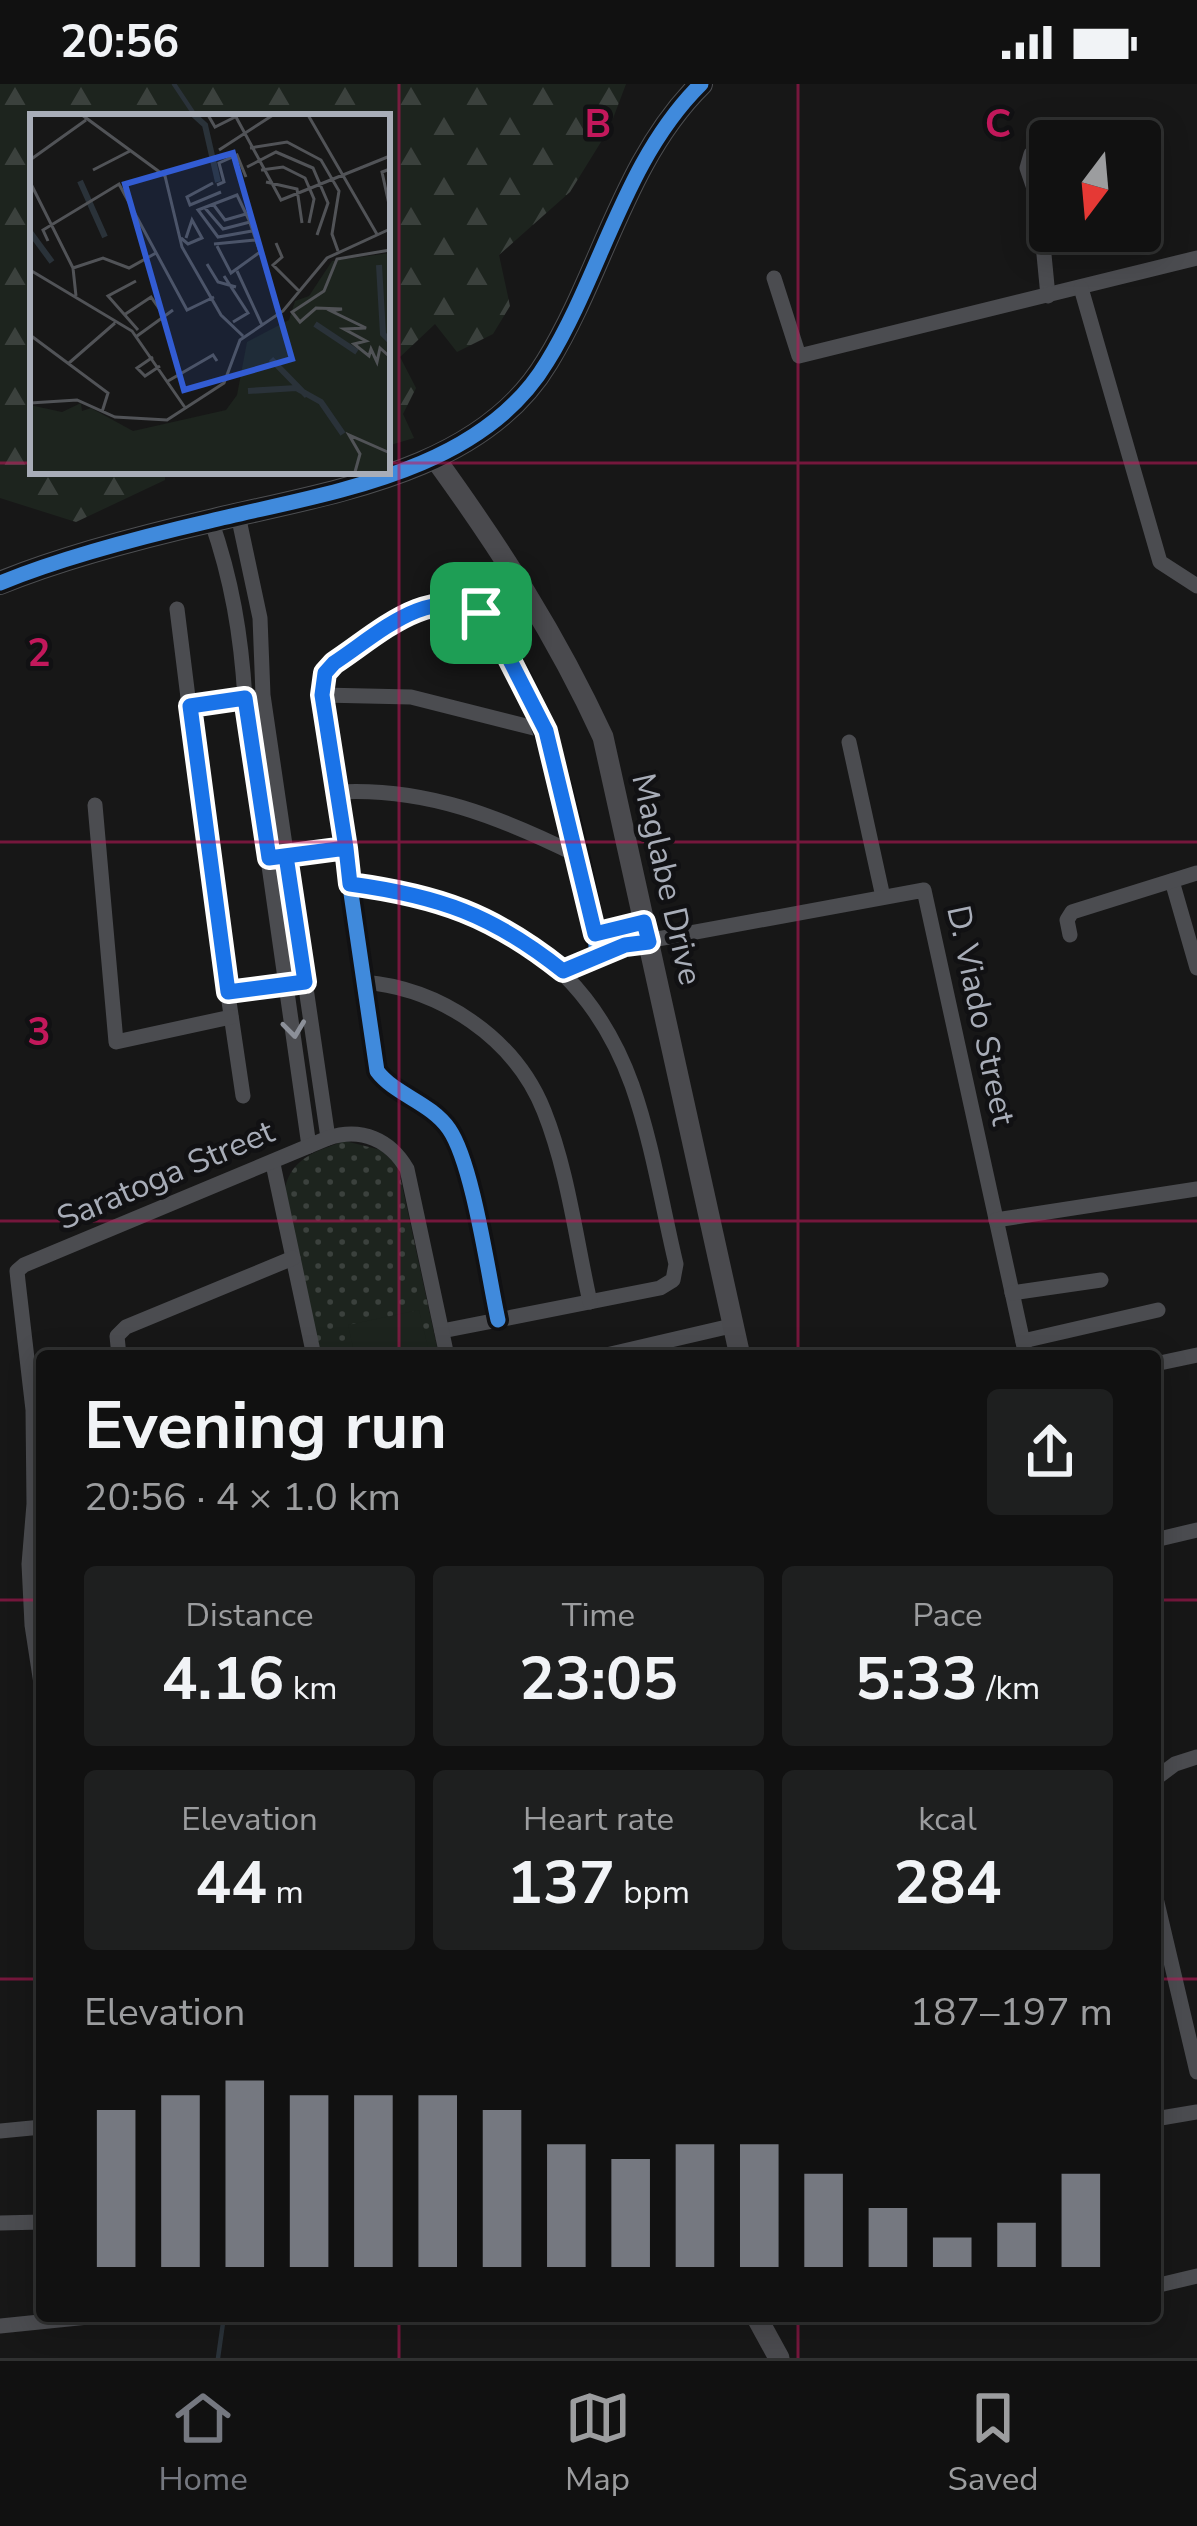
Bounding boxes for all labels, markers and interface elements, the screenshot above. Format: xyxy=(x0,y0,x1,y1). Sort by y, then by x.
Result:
text: 20:56 xyxy=(60,12,179,73)
text: B xyxy=(585,98,611,151)
text: C xyxy=(985,98,1011,151)
inset map xyxy=(30,114,390,474)
north arrow xyxy=(1029,120,1161,252)
map controls xyxy=(1029,120,1161,252)
pin xyxy=(430,562,532,664)
icon: arrive xyxy=(448,580,514,646)
text: 2 xyxy=(27,627,51,680)
street label: Maglabe Drive xyxy=(620,769,713,990)
street label: D. Viado Street xyxy=(935,901,1026,1130)
text: 3 xyxy=(27,1006,51,1059)
one-way arrow xyxy=(280,1019,306,1039)
street label: Saratoga Street xyxy=(50,1109,282,1241)
text: Evening run xyxy=(84,1381,447,1471)
button: share xyxy=(987,1389,1113,1515)
text: 20:56 · 4 × 1.0 km xyxy=(84,1471,401,1524)
text: Distance xyxy=(185,1593,314,1638)
text: Time xyxy=(562,1593,635,1638)
text: Pace xyxy=(912,1593,983,1638)
text: 4.16 xyxy=(161,1638,284,1720)
text: 23:05 xyxy=(519,1638,678,1720)
text: 5:33 xyxy=(855,1638,978,1720)
text: km xyxy=(284,1666,338,1711)
text: /km xyxy=(978,1666,1040,1711)
text: Elevation xyxy=(181,1797,318,1842)
text: Heart rate xyxy=(523,1797,674,1842)
text: kcal xyxy=(918,1797,977,1842)
text: 44 xyxy=(195,1842,267,1924)
text: 137 xyxy=(507,1842,615,1924)
text: 284 xyxy=(894,1842,1002,1924)
text: m xyxy=(267,1870,304,1915)
text: bpm xyxy=(615,1870,690,1915)
text: Elevation xyxy=(84,1986,245,2039)
text: 187–197 m xyxy=(910,1986,1113,2039)
tab: Home xyxy=(158,2385,248,2502)
tab: Map xyxy=(565,2385,631,2502)
tab: Saved xyxy=(947,2385,1039,2502)

